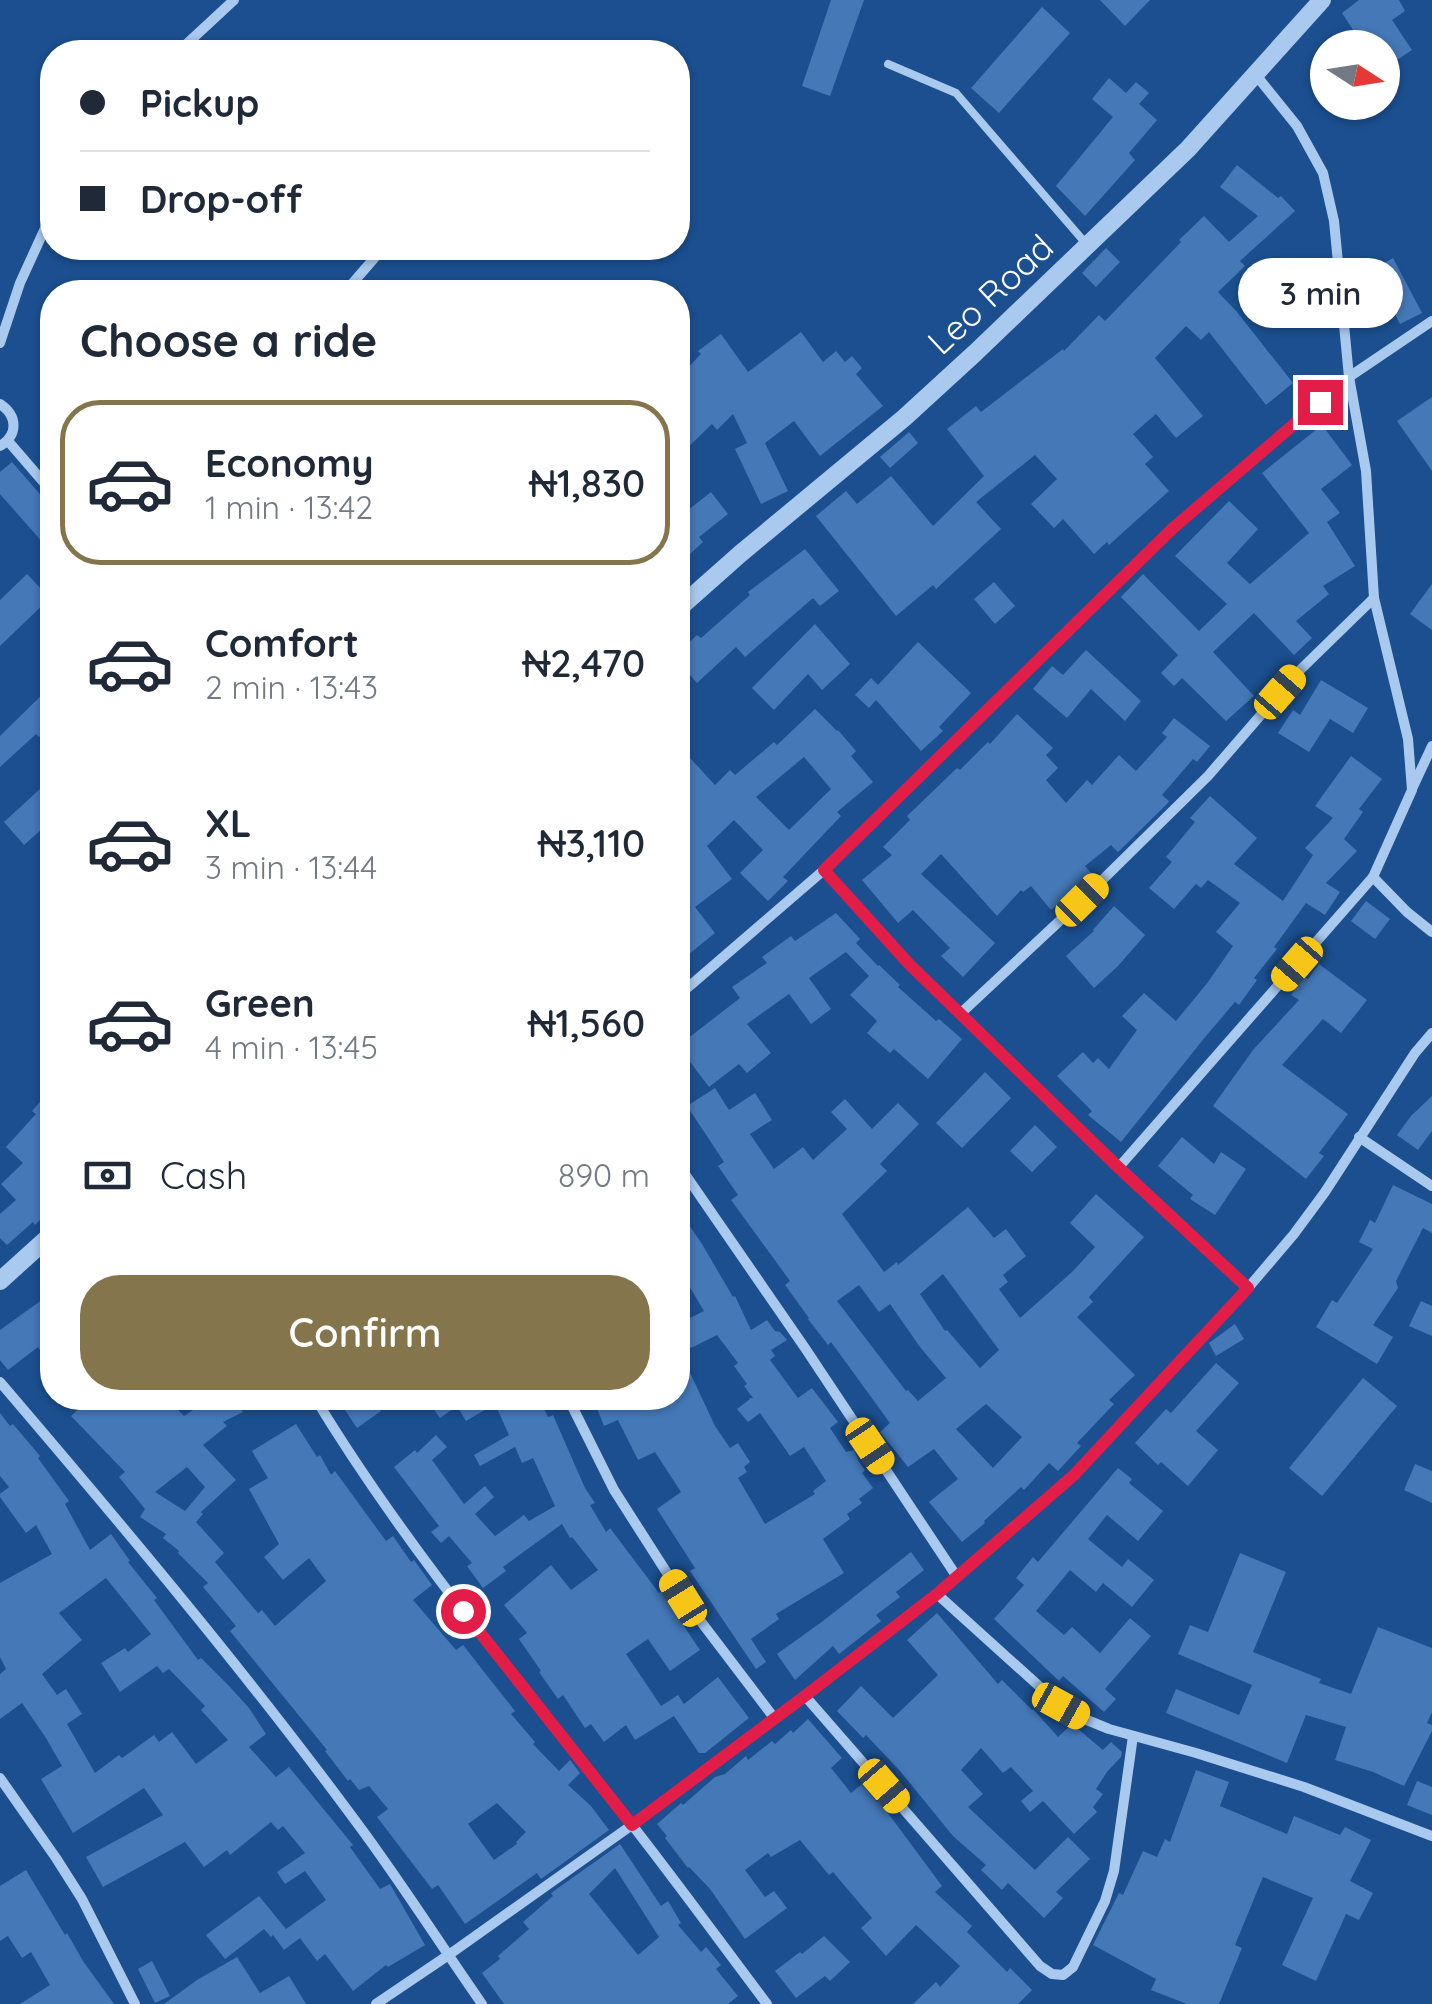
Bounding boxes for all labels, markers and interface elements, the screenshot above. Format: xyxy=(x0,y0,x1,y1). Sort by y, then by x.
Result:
north arrow xyxy=(1310,30,1400,120)
map controls xyxy=(1310,30,1400,120)
text: Pickup xyxy=(140,79,259,127)
text: Drop-off xyxy=(140,175,302,223)
street label: Leo Road xyxy=(918,225,1062,363)
callout: 3 min xyxy=(1238,257,1402,327)
text: 3 min xyxy=(1280,273,1361,313)
text: Choose a ride xyxy=(80,312,377,368)
route end xyxy=(1298,380,1343,425)
icon: car xyxy=(85,438,175,528)
text: Economy xyxy=(205,439,374,487)
text: ₦1,830 xyxy=(529,459,645,507)
text: 1 min · 13:42 xyxy=(205,487,373,527)
icon: car xyxy=(85,618,175,708)
text: Comfort xyxy=(205,619,359,667)
text: ₦2,470 xyxy=(522,639,645,687)
car xyxy=(1249,660,1311,724)
text: 2 min · 13:43 xyxy=(205,667,378,707)
icon: car xyxy=(85,798,175,888)
text: XL xyxy=(205,799,251,847)
text: ₦3,110 xyxy=(538,819,645,867)
text: 3 min · 13:44 xyxy=(205,847,377,887)
car xyxy=(1050,868,1114,932)
car xyxy=(1266,932,1328,996)
icon: car xyxy=(85,978,175,1068)
text: Green xyxy=(205,979,315,1027)
text: ₦1,560 xyxy=(528,999,645,1047)
text: 4 min · 13:45 xyxy=(205,1027,378,1067)
icon: cash xyxy=(80,1148,135,1203)
text: Cash xyxy=(160,1151,247,1199)
text: 890 m xyxy=(558,1155,650,1195)
button: Confirm xyxy=(80,1275,650,1390)
car xyxy=(841,1413,899,1479)
car xyxy=(654,1565,712,1631)
route start xyxy=(441,1589,486,1634)
car xyxy=(1027,1678,1095,1734)
car xyxy=(853,1754,915,1818)

